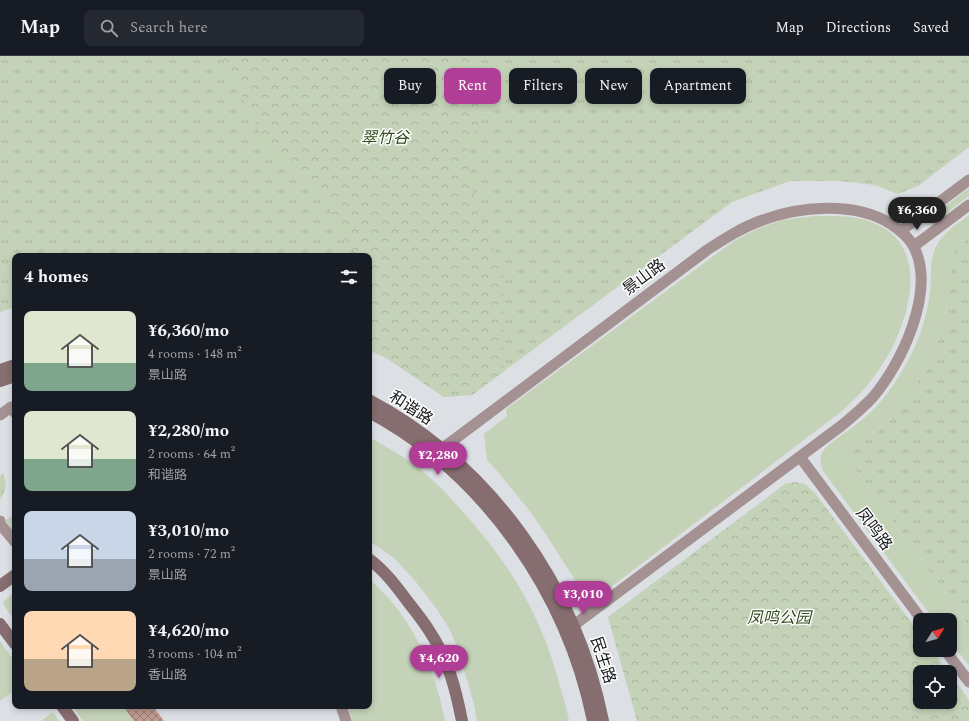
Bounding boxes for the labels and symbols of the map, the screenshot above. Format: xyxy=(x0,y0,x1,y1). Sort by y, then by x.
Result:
park label: 翠竹谷 xyxy=(361,126,411,150)
pin: ¥6,360 xyxy=(884,197,950,231)
street label: 景山路 xyxy=(618,253,670,301)
street label: 和谐路 xyxy=(384,385,438,431)
pin: ¥2,280 xyxy=(405,442,471,476)
street label: 凤鸣路 xyxy=(850,503,898,555)
pin: ¥3,010 xyxy=(550,581,616,615)
park label: 凤鸣公园 xyxy=(747,606,813,630)
north arrow xyxy=(913,613,957,657)
street label: 民生路 xyxy=(584,633,622,687)
pin: ¥4,620 xyxy=(406,645,472,679)

